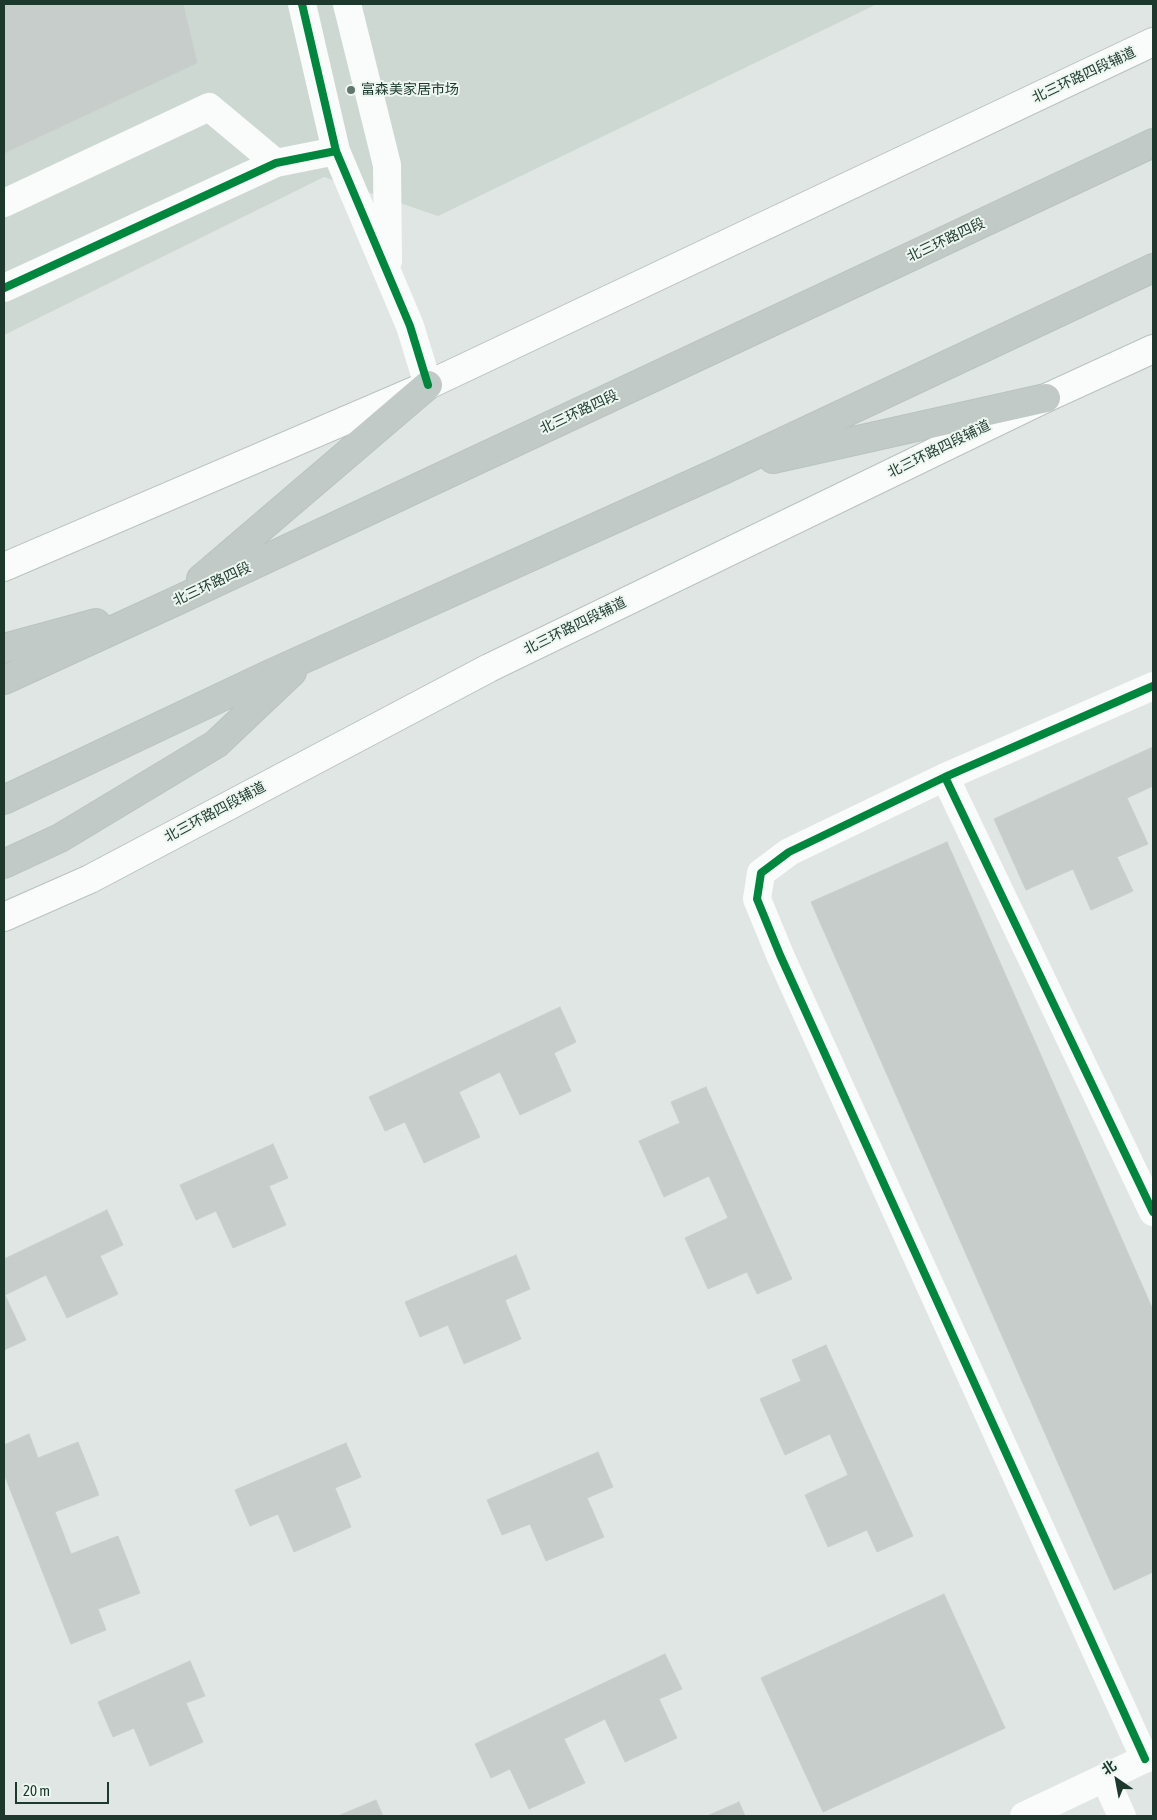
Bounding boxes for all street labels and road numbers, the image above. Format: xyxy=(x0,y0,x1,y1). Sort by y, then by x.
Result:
street label: 北三环路四段辅道 xyxy=(1030,44,1138,106)
street label: 北三环路四段 xyxy=(904,215,988,265)
street label: 北三环路四段 xyxy=(537,387,621,437)
street label: 北三环路四段辅道 xyxy=(885,417,993,481)
street label: 北三环路四段 xyxy=(170,559,254,609)
street label: 北三环路四段辅道 xyxy=(521,594,629,658)
street label: 北三环路四段辅道 xyxy=(162,778,268,846)

